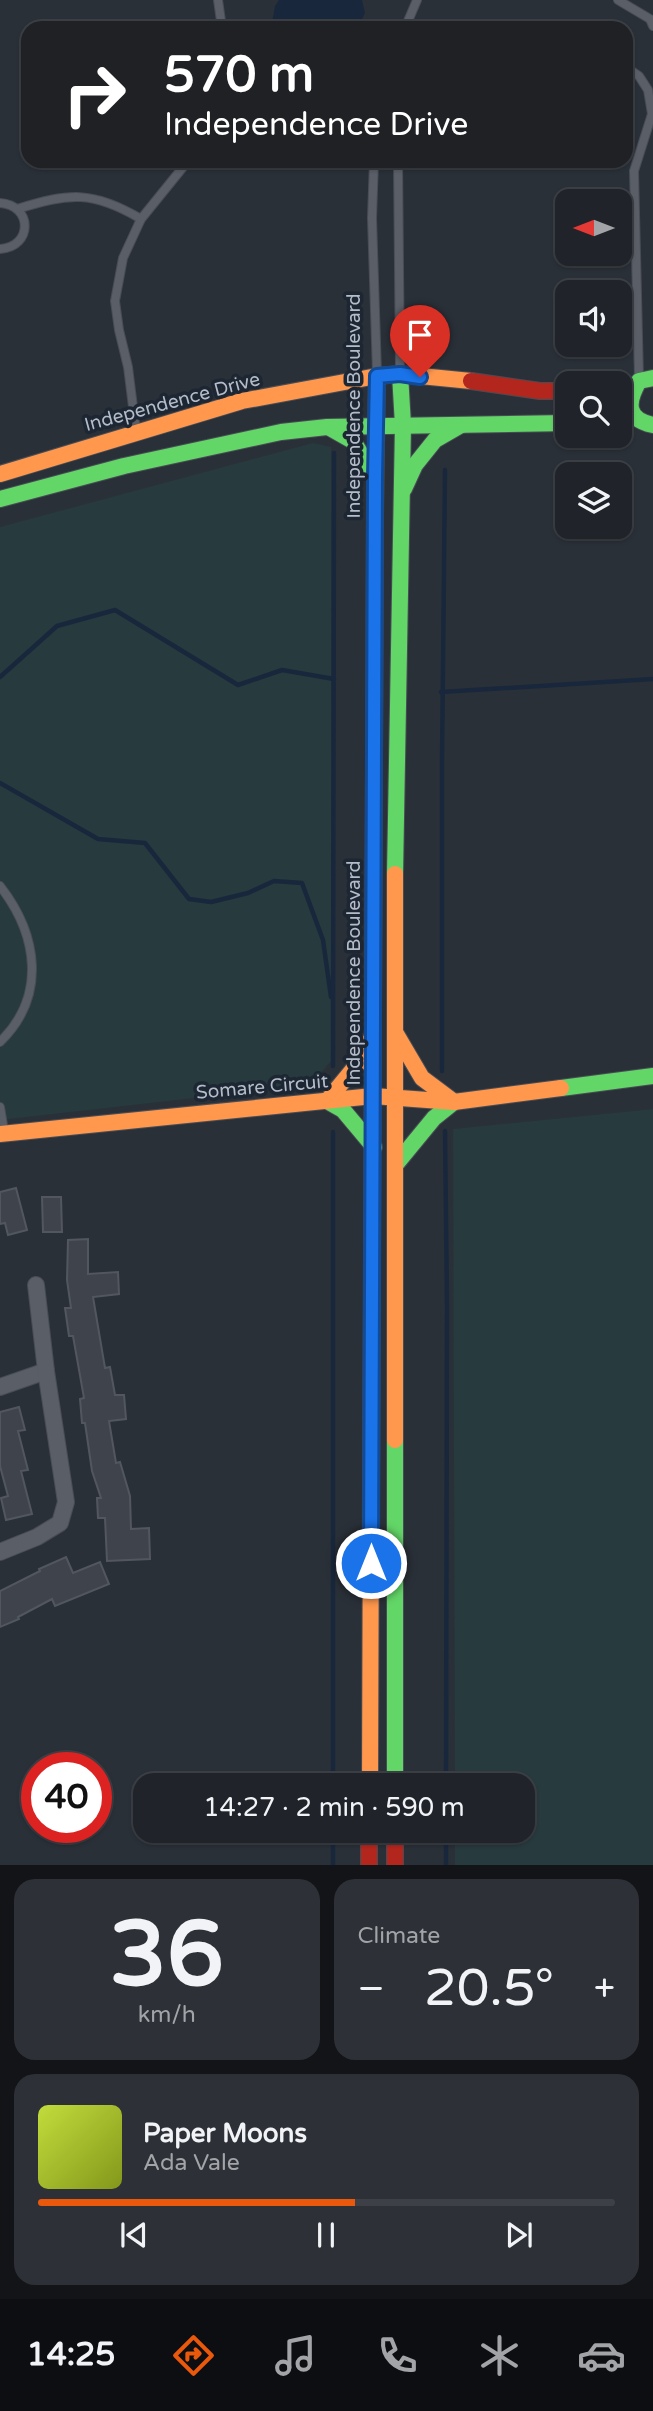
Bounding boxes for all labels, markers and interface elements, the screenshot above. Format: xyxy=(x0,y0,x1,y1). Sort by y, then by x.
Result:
text: 570 m xyxy=(164,46,314,105)
icon: right xyxy=(49,49,140,140)
text: Independence Drive xyxy=(164,106,468,144)
north arrow xyxy=(555,189,632,266)
map controls xyxy=(555,189,632,539)
button: sound xyxy=(555,280,632,357)
street label: Independence Boulevard xyxy=(343,293,365,519)
pin xyxy=(390,305,450,377)
icon: arrive xyxy=(401,316,439,354)
street label: Independence Drive xyxy=(82,368,262,436)
button: search xyxy=(555,371,632,448)
button: layers xyxy=(555,462,632,539)
street label: Independence Boulevard xyxy=(343,860,365,1086)
street label: Somare Circuit xyxy=(195,1070,329,1104)
position arrow xyxy=(334,1526,408,1600)
speed limit sign: 40 xyxy=(21,1752,112,1843)
text: 14:27 · 2 min · 590 m xyxy=(203,1792,465,1823)
text: 36 xyxy=(110,1900,224,2010)
text: Climate xyxy=(358,1922,440,1950)
text: 20.5° xyxy=(424,1957,554,2020)
text: − xyxy=(358,1966,385,2012)
text: + xyxy=(594,1966,615,2012)
text: km/h xyxy=(138,2001,196,2029)
text: Paper Moons xyxy=(143,2118,307,2149)
text: Ada Vale xyxy=(143,2149,240,2177)
icon: previous xyxy=(115,2216,153,2254)
icon: pause xyxy=(307,2216,345,2254)
icon: next xyxy=(500,2216,538,2254)
icon: directions xyxy=(169,2331,218,2380)
icon: music xyxy=(271,2331,320,2380)
icon: phone xyxy=(373,2331,422,2380)
icon: climate xyxy=(475,2331,524,2380)
icon: car xyxy=(577,2331,626,2380)
text: 14:25 xyxy=(27,2336,115,2374)

